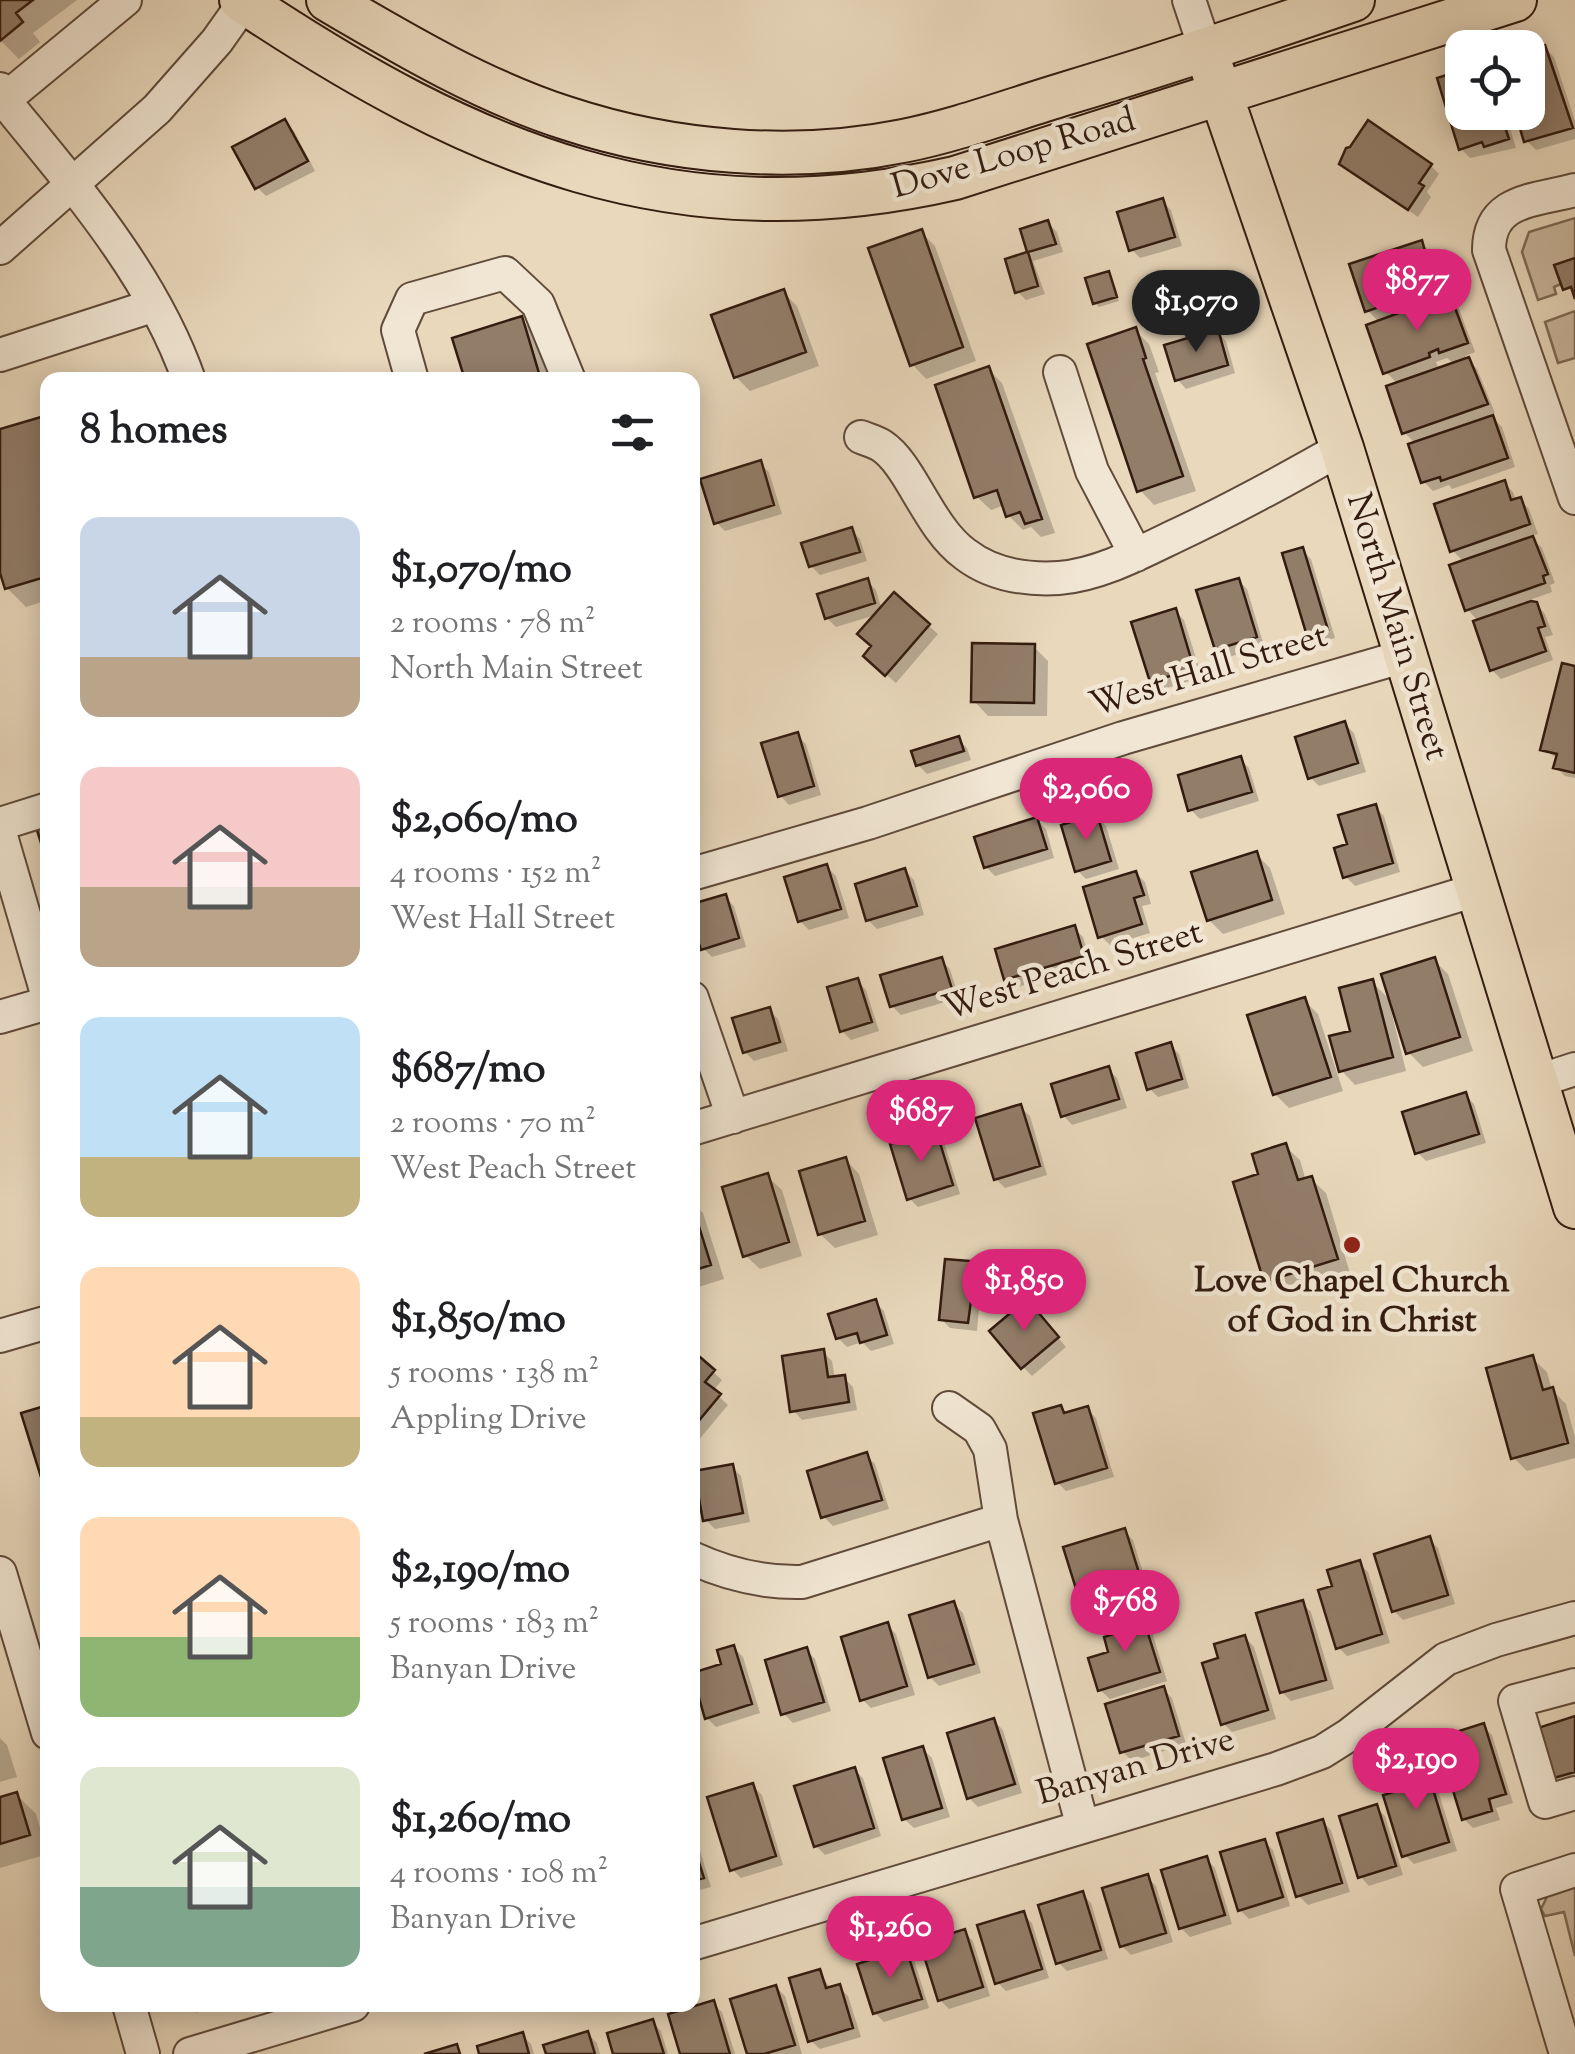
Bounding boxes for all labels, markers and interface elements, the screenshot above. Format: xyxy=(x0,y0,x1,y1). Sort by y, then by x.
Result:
map controls xyxy=(1445,30,1545,130)
button: locate xyxy=(1445,30,1545,130)
street label: Dove Loop Road xyxy=(886,96,1142,214)
pin: $877 xyxy=(1358,249,1476,334)
text: $877 xyxy=(1384,258,1450,304)
pin: $1,070 xyxy=(1115,270,1277,355)
text: $1,070 xyxy=(1154,279,1238,325)
text: 8 homes xyxy=(80,402,228,462)
icon: filters xyxy=(605,405,660,460)
street label: North Main Street xyxy=(1331,487,1461,767)
text: $1,070/mo xyxy=(390,541,572,601)
icon: home xyxy=(160,557,280,677)
text: 2 rooms · 78 m² xyxy=(390,601,596,647)
street label: West Hall Street xyxy=(1084,612,1334,732)
text: North Main Street xyxy=(390,647,643,693)
pin: $2,060 xyxy=(1005,758,1167,843)
text: $2,060 xyxy=(1042,767,1130,813)
text: $2,060/mo xyxy=(390,791,578,851)
icon: home xyxy=(160,807,280,927)
text: 4 rooms · 152 m² xyxy=(390,851,602,897)
text: West Hall Street xyxy=(390,897,615,943)
street label: West Peach Street xyxy=(937,908,1209,1036)
text: $687/mo xyxy=(390,1041,546,1101)
icon: home xyxy=(160,1057,280,1177)
pin: $687 xyxy=(862,1080,980,1165)
text: $687 xyxy=(889,1089,954,1135)
text: 2 rooms · 70 m² xyxy=(390,1101,596,1147)
text: West Peach Street xyxy=(390,1147,636,1193)
marker: Love Chapel Church of God in Christ xyxy=(1341,1234,1363,1256)
pin: $1,850 xyxy=(943,1249,1105,1334)
place label: Love Chapel Church of God in Christ xyxy=(1194,1257,1510,1348)
text: $1,850 xyxy=(984,1258,1064,1304)
text: $1,850/mo xyxy=(390,1291,566,1351)
icon: home xyxy=(160,1307,280,1427)
text: 5 rooms · 138 m² xyxy=(390,1351,599,1397)
text: Appling Drive xyxy=(390,1397,587,1443)
text: $2,190/mo xyxy=(390,1541,570,1601)
icon: home xyxy=(160,1557,280,1677)
pin: $768 xyxy=(1066,1570,1184,1655)
text: $768 xyxy=(1093,1579,1158,1625)
text: 5 rooms · 183 m² xyxy=(390,1601,599,1647)
text: Banyan Drive xyxy=(390,1647,576,1693)
street label: Banyan Drive xyxy=(1031,1715,1241,1821)
pin: $2,190 xyxy=(1335,1728,1497,1813)
text: $2,190 xyxy=(1374,1737,1458,1783)
text: $1,260/mo xyxy=(390,1791,571,1851)
icon: home xyxy=(160,1807,280,1927)
text: 4 rooms · 108 m² xyxy=(390,1851,608,1897)
pin: $1,260 xyxy=(809,1896,971,1981)
text: Banyan Drive xyxy=(390,1897,576,1943)
text: $1,260 xyxy=(848,1905,932,1951)

